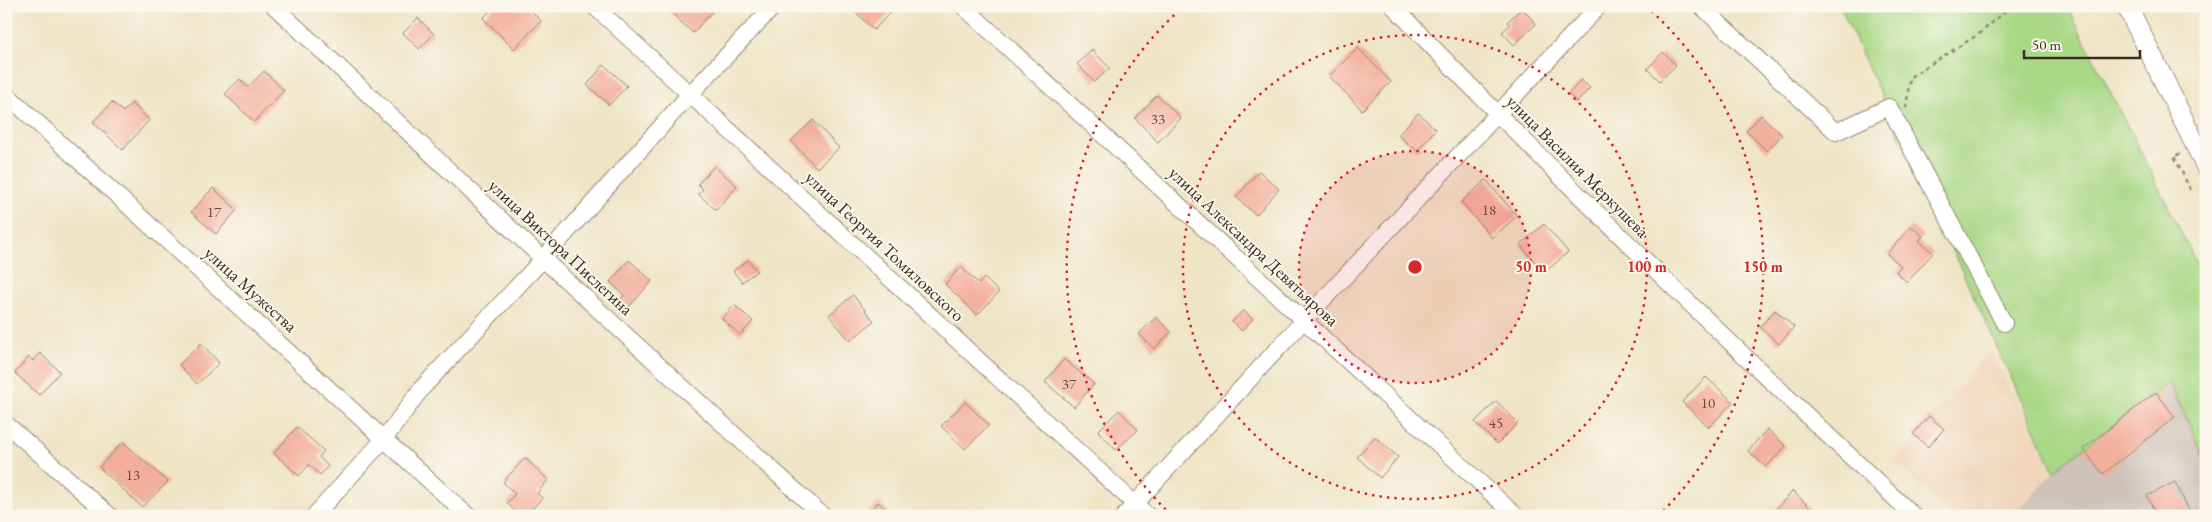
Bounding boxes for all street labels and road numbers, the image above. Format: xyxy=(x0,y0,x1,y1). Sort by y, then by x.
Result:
street label: улица Василия Меркушева xyxy=(1502,90,1655,243)
street label: улица Александра Девятьярова xyxy=(1164,161,1345,332)
street label: улица Георгия Томиловского xyxy=(800,166,970,326)
street label: улица Виктора Пислегина xyxy=(484,174,639,321)
street label: улица Мужества xyxy=(200,241,303,337)

